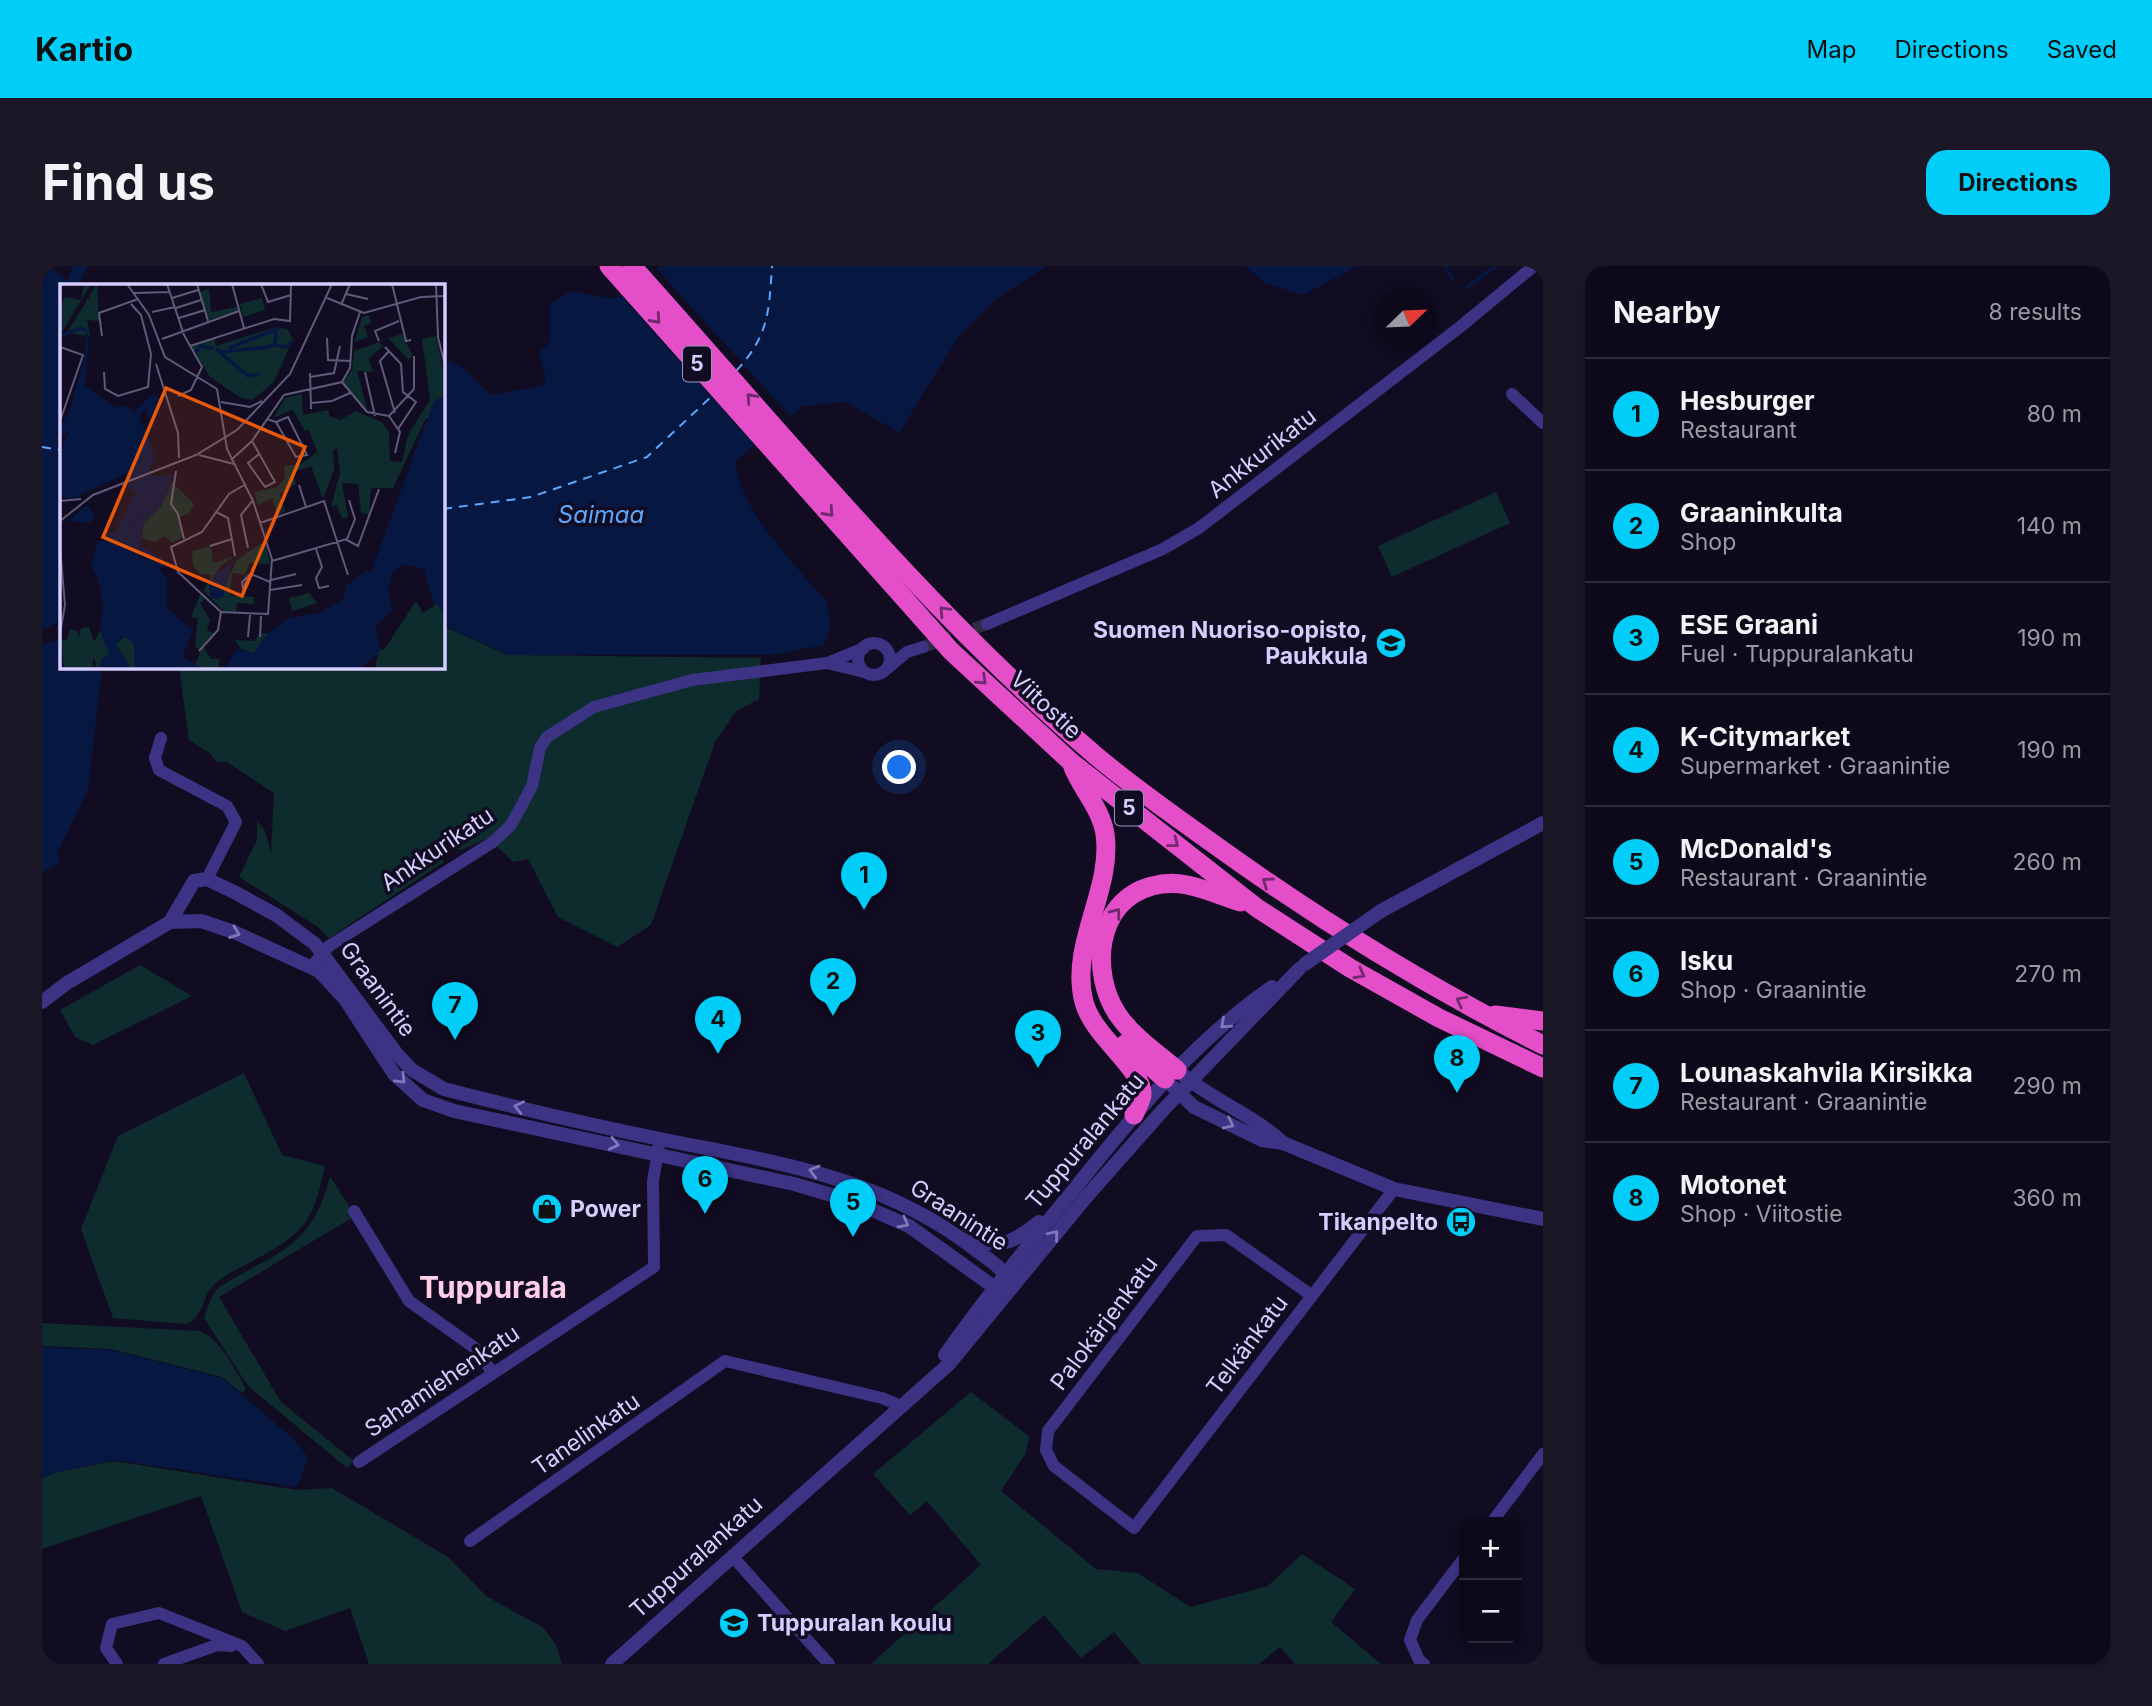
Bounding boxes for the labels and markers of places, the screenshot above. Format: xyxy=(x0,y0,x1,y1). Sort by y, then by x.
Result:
place label: Suomen Nuoriso-opisto, Paukkula xyxy=(1093,616,1368,670)
school or university icon: Suomen Nuoriso-opisto, Paukkula xyxy=(1374,626,1408,660)
pin: 1 xyxy=(841,852,887,910)
pin: 2 xyxy=(810,958,856,1016)
pin: 7 xyxy=(432,982,478,1040)
pin: 4 xyxy=(695,996,741,1054)
pin: 3 xyxy=(1015,1010,1061,1068)
pin: 8 xyxy=(1434,1035,1480,1093)
pin: 6 xyxy=(682,1156,728,1214)
pin: 5 xyxy=(830,1179,876,1237)
shop icon: Power xyxy=(530,1192,564,1226)
place label: Power xyxy=(570,1195,641,1223)
bus stop icon: Tikanpelto xyxy=(1444,1205,1478,1239)
place label: Tikanpelto xyxy=(1318,1208,1438,1236)
school or university icon: Tuppuralan koulu xyxy=(717,1606,751,1640)
place label: Tuppuralan koulu xyxy=(757,1609,952,1637)

